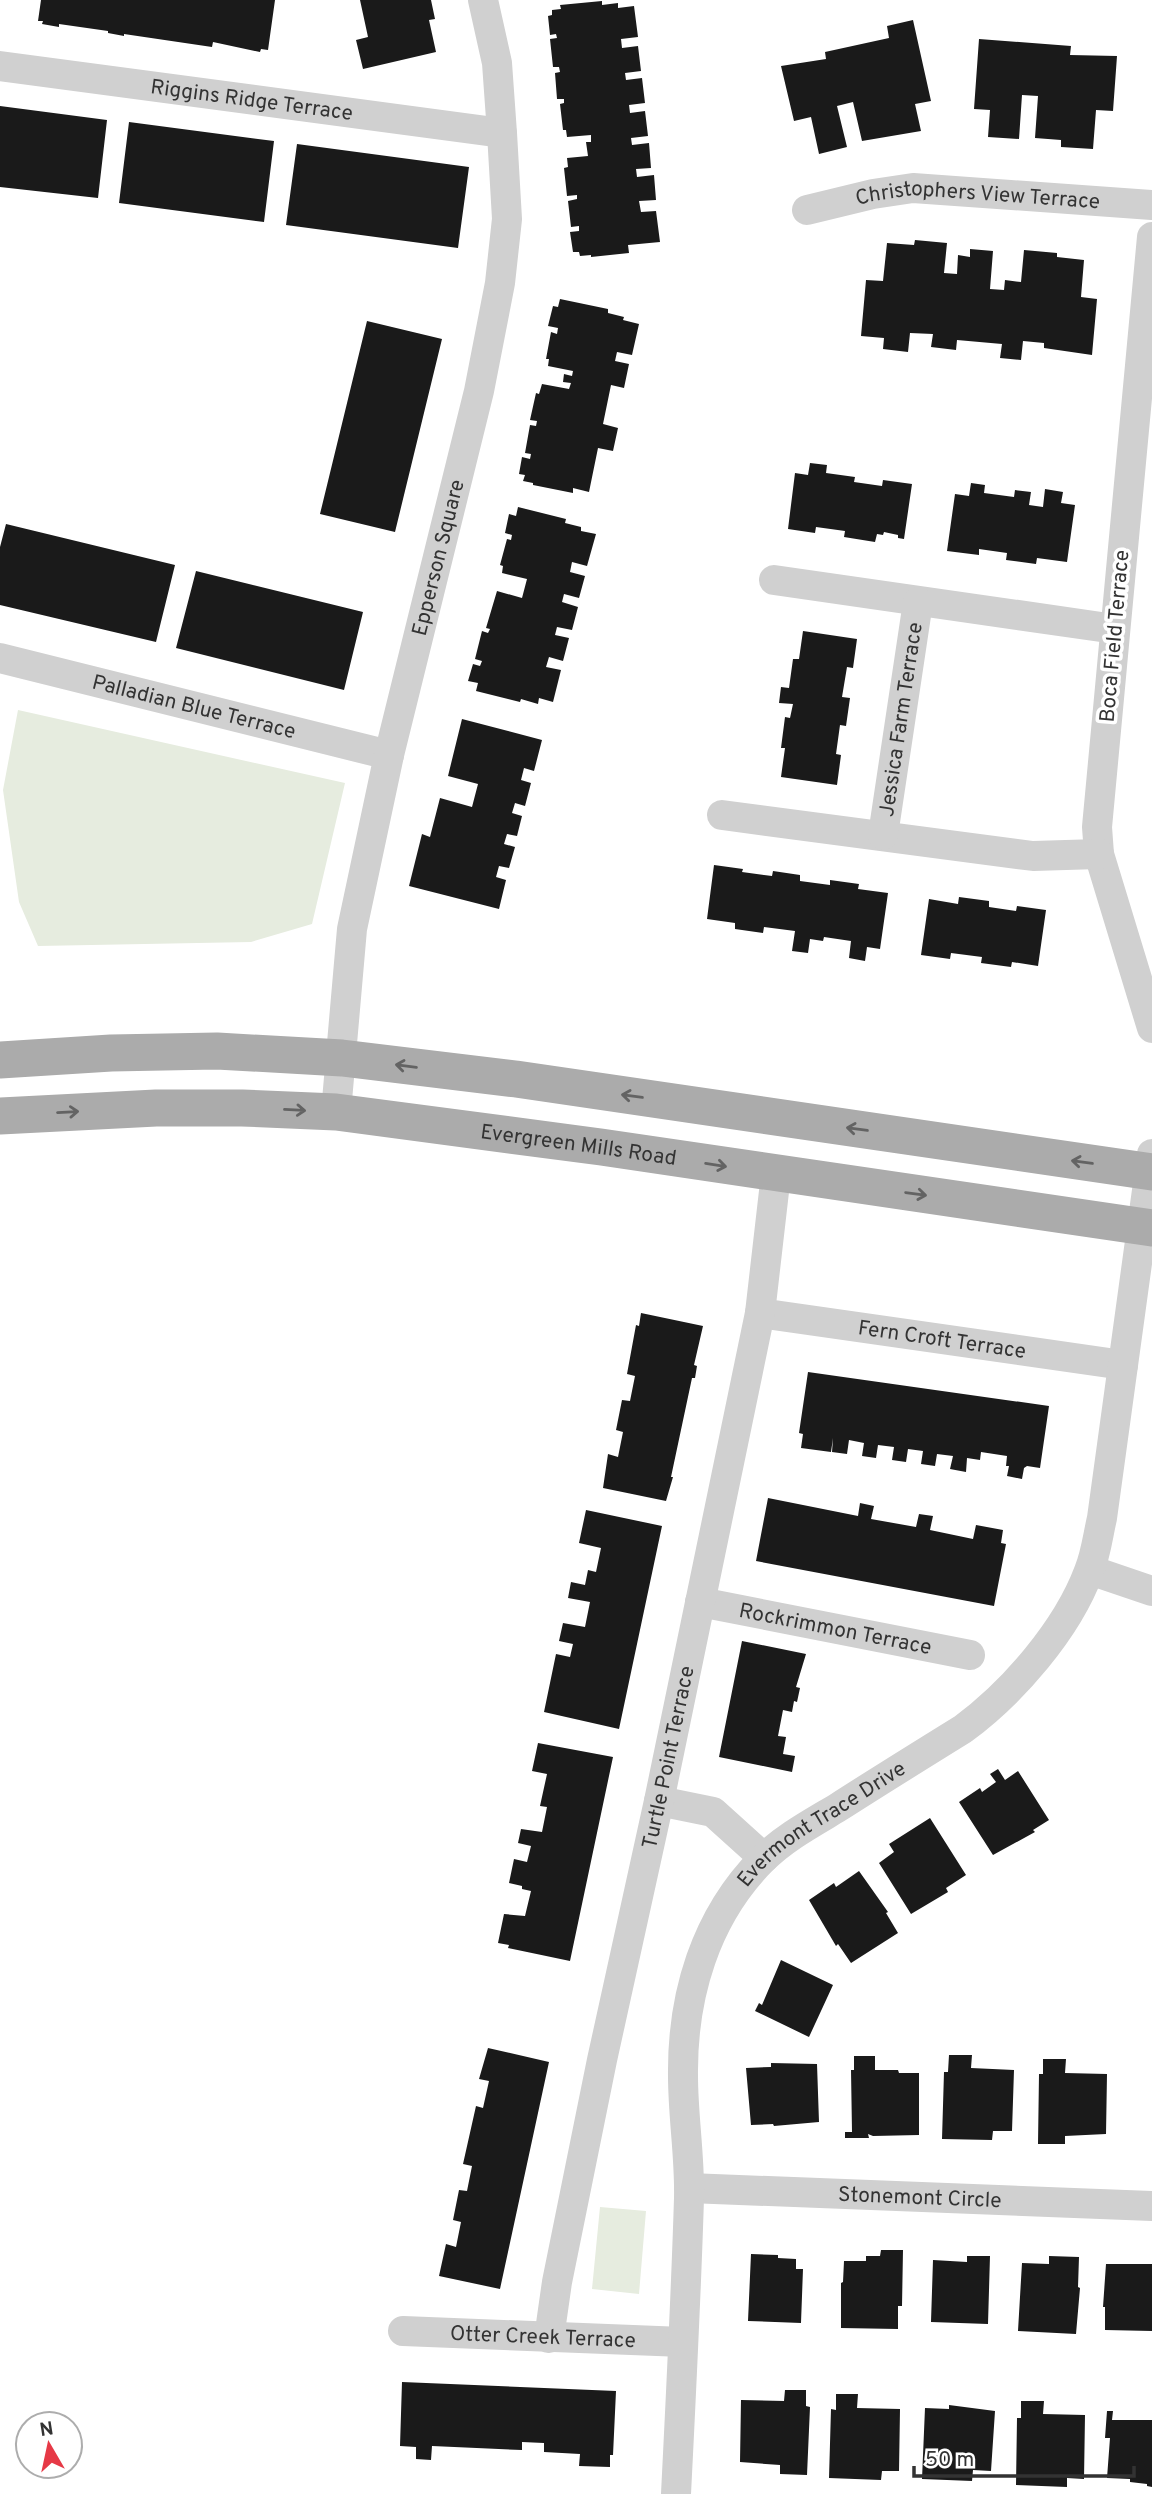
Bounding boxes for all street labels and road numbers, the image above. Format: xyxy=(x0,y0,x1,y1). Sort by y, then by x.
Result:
street label: Riggins Ridge Terrace xyxy=(149,74,355,128)
street label: Christophers View Terrace xyxy=(853,176,1101,216)
street label: Epperson Square xyxy=(407,477,472,639)
street label: Boca Field Terrace xyxy=(1095,549,1136,724)
street label: Jessica Farm Terrace xyxy=(874,620,930,819)
street label: Palladian Blue Terrace xyxy=(89,669,298,746)
street label: Evergreen Mills Road xyxy=(479,1119,678,1173)
street label: Fern Croft Terrace xyxy=(856,1315,1028,1366)
street label: Rockrimmon Terrace xyxy=(737,1598,934,1662)
street label: Turtle Point Terrace xyxy=(637,1664,702,1851)
street label: Evermont Trace Drive xyxy=(732,1756,911,1893)
street label: Stonemont Circle xyxy=(838,2182,1002,2215)
street label: Otter Creek Terrace xyxy=(449,2321,636,2355)

